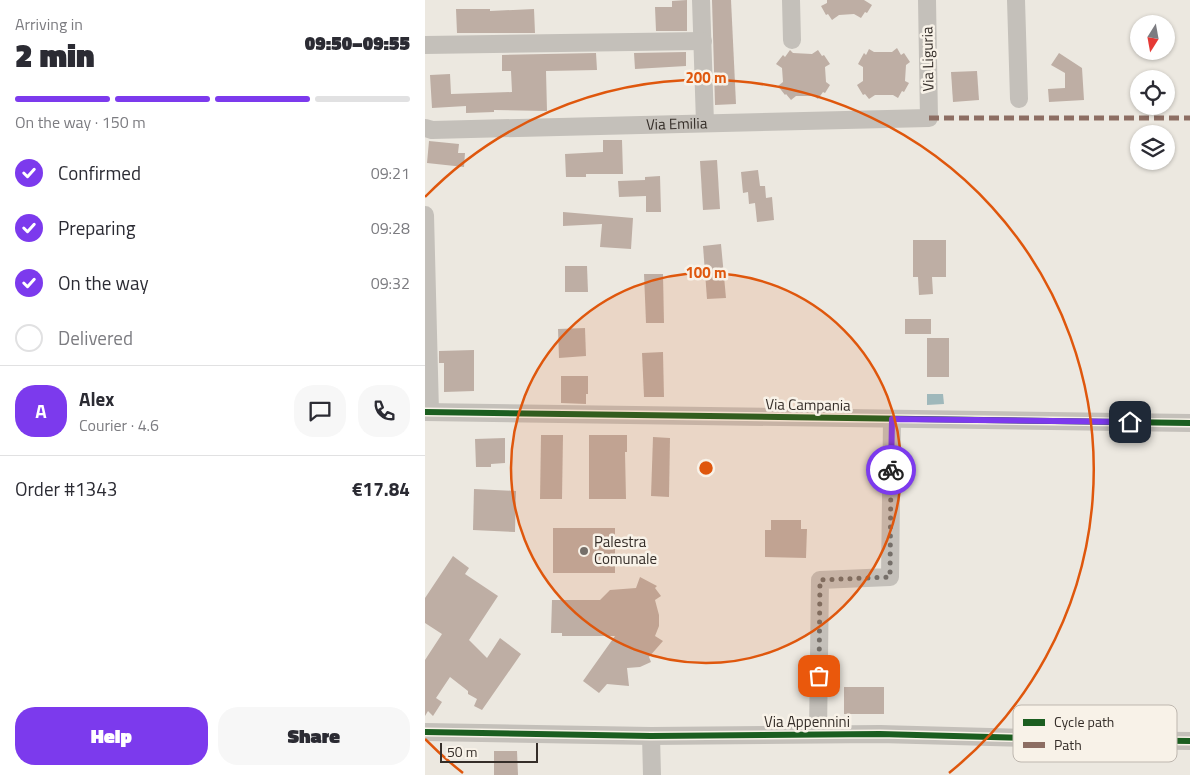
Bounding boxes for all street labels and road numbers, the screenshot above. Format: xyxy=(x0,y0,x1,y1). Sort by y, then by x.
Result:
street label: Via Liguria xyxy=(915,26,940,92)
street label: Via Emilia xyxy=(646,111,708,136)
street label: Via Campania xyxy=(765,392,851,417)
street label: Via Appennini xyxy=(764,710,850,733)

